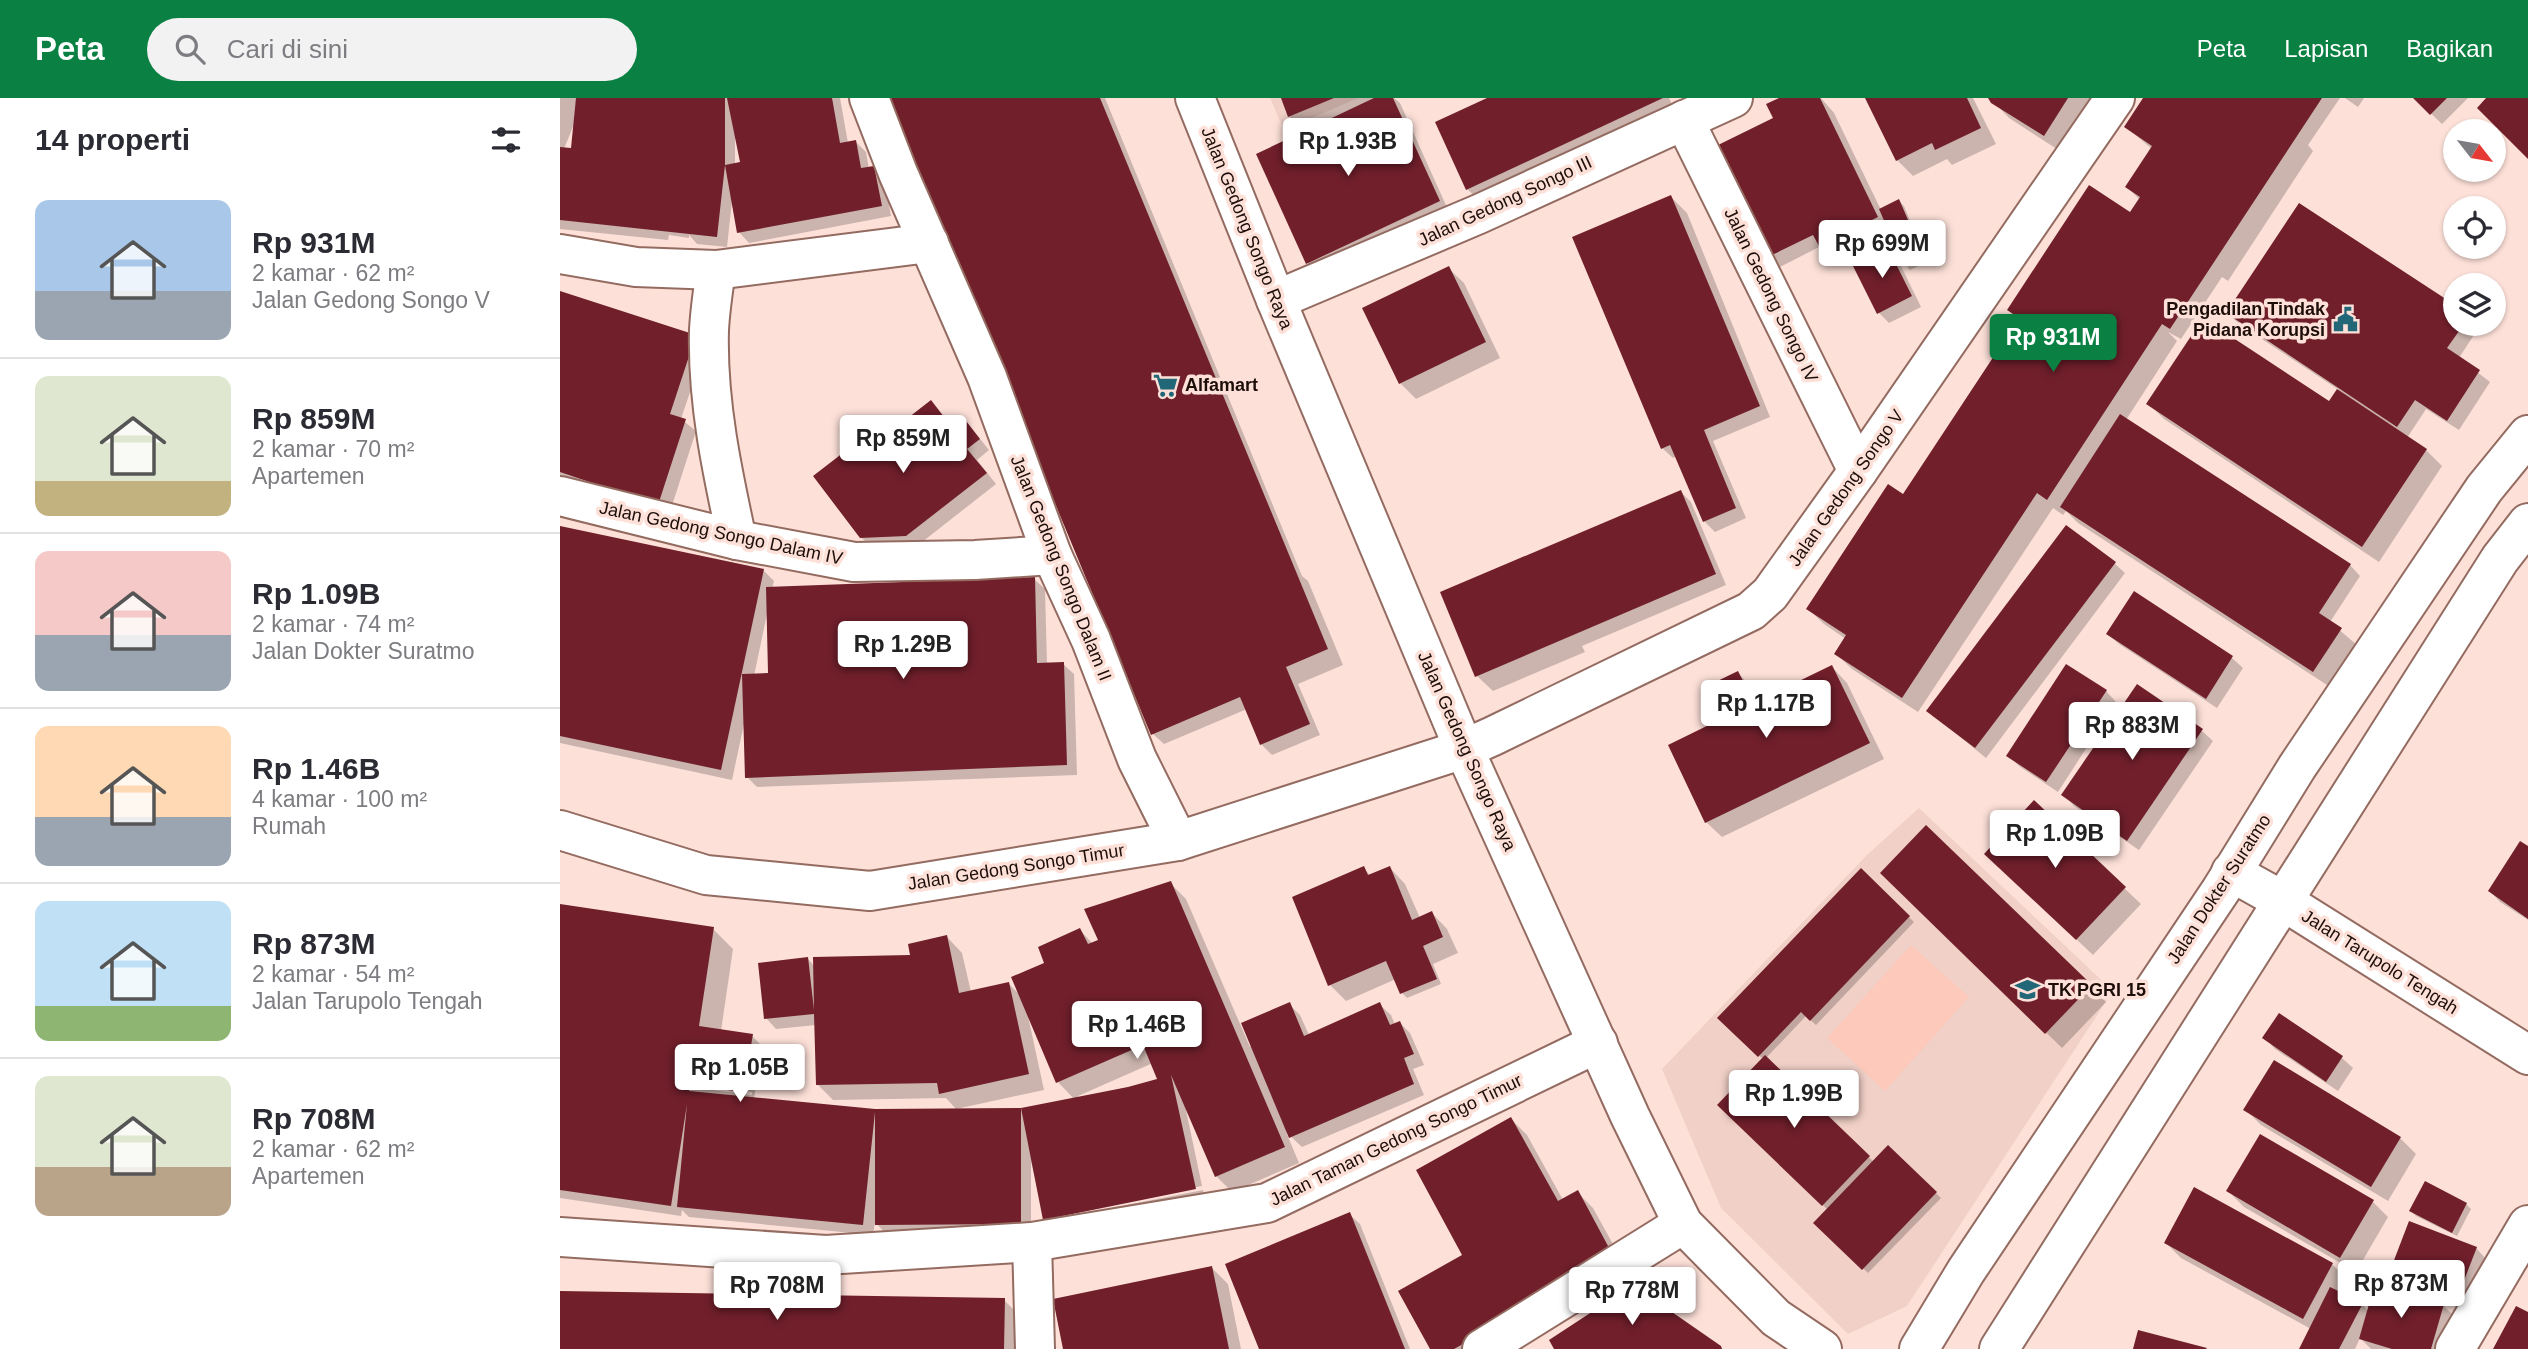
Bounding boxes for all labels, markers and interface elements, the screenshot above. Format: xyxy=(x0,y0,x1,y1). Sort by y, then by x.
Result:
search box xyxy=(147,18,637,81)
text: Peta xyxy=(35,30,105,67)
icon: search xyxy=(171,30,209,68)
text: Cari di sini xyxy=(227,34,348,64)
text: Peta xyxy=(2197,35,2246,62)
text: Lapisan xyxy=(2284,35,2368,62)
text: Bagikan xyxy=(2406,35,2493,62)
pin: Rp 1.93B xyxy=(1276,118,1420,178)
north arrow xyxy=(2443,119,2506,182)
map controls xyxy=(2443,119,2506,336)
icon: filters xyxy=(487,121,525,159)
text: 14 properti xyxy=(35,123,190,156)
street label: Jalan Gedong Songo Raya xyxy=(1197,124,1297,333)
text: Rp 1.93B xyxy=(1299,128,1397,154)
street label: Jalan Gedong Songo III xyxy=(1415,152,1595,250)
button: locate xyxy=(2443,196,2506,259)
street label: Jalan Gedong Songo IV xyxy=(1720,205,1822,385)
pin: Rp 699M xyxy=(1817,220,1947,280)
text: Rp 931M xyxy=(252,226,375,259)
icon: home xyxy=(91,228,175,312)
text: Rp 699M xyxy=(1835,230,1929,256)
text: 2 kamar · 62 m² xyxy=(252,260,414,286)
button: layers xyxy=(2443,273,2506,336)
text: Jalan Gedong Songo V xyxy=(252,287,490,313)
place label: Pengadilan Tindak Pidana Korupsi xyxy=(2166,299,2326,340)
public building icon: Pengadilan Tindak Pidana Korupsi xyxy=(2331,305,2359,333)
pin: Rp 931M xyxy=(1988,314,2118,374)
text: Rp 931M xyxy=(2006,324,2100,350)
supermarket icon: Alfamart xyxy=(1151,371,1179,399)
place label: Alfamart xyxy=(1185,375,1258,395)
text: Rp 859M xyxy=(252,402,375,435)
icon: home xyxy=(91,404,175,488)
street label: Jalan Gedong Songo V xyxy=(1784,406,1908,570)
pin: Rp 859M xyxy=(838,416,968,475)
text: Rp 859M xyxy=(856,425,950,451)
text: 2 kamar · 70 m² xyxy=(252,436,414,462)
street label: Jalan Gedong Songo Dalam II xyxy=(1007,452,1115,684)
text: Apartemen xyxy=(252,463,365,489)
street label: Jalan Gedong Songo Dalam IV xyxy=(598,497,844,569)
text: Rp 1.09B xyxy=(252,577,380,610)
icon: home xyxy=(91,579,175,663)
text: 2 kamar · 74 m² xyxy=(252,611,414,637)
pin: Rp 1.29B xyxy=(831,622,975,681)
text: Rp 1.29B xyxy=(854,631,952,657)
text: Jalan Dokter Suratmo xyxy=(252,638,474,664)
street label: Jalan Gedong Songo Raya xyxy=(1414,648,1520,855)
pin: Rp 1.17B xyxy=(1694,680,1838,740)
text: Rp 1.17B xyxy=(1717,690,1815,716)
pin: Rp 883M xyxy=(2067,702,2197,762)
text: Rp 883M xyxy=(2085,712,2179,738)
text: Rp 1.46B xyxy=(252,752,380,785)
icon: home xyxy=(91,754,175,838)
text: 4 kamar · 100 m² xyxy=(252,786,427,812)
pin: Rp 1.09B xyxy=(1983,810,2127,870)
street label: Jalan Dokter Suratmo xyxy=(2163,811,2275,967)
text: Rumah xyxy=(252,813,326,839)
text: Rp 1.09B xyxy=(2006,820,2104,846)
street label: Jalan Gedong Songo Timur xyxy=(906,840,1126,894)
street label: Jalan Tarupolo Tengah xyxy=(2298,906,2462,1018)
text: Rp 873M xyxy=(252,927,375,960)
icon: home xyxy=(91,929,175,1013)
text: 2 kamar · 54 m² xyxy=(252,961,414,987)
school or university icon: TK PGRI 15 xyxy=(2014,976,2042,1004)
place label: TK PGRI 15 xyxy=(2048,980,2146,1000)
text: Jalan Tarupolo Tengah xyxy=(252,988,483,1014)
pin: Rp 1.46B xyxy=(1065,1002,1209,1061)
text: Rp 1.46B xyxy=(1088,1011,1186,1037)
pin: Rp 1.05B xyxy=(668,1044,812,1104)
text: Rp 1.05B xyxy=(691,1054,789,1080)
street label: Jalan Taman Gedong Songo Timur xyxy=(1267,1070,1525,1210)
pin: Rp 1.99B xyxy=(1722,1070,1866,1130)
text: Rp 1.99B xyxy=(1745,1080,1843,1106)
text: Rp 708M xyxy=(252,1102,375,1135)
icon: home xyxy=(91,1104,175,1188)
text: 2 kamar · 62 m² xyxy=(252,1136,414,1162)
text: Apartemen xyxy=(252,1163,365,1189)
pin: Rp 873M xyxy=(2336,1260,2466,1320)
pin: Rp 708M xyxy=(712,1262,842,1322)
pin: Rp 778M xyxy=(1567,1268,1697,1327)
text: Rp 873M xyxy=(2354,1270,2448,1296)
text: Rp 708M xyxy=(730,1272,824,1298)
text: Rp 778M xyxy=(1585,1277,1679,1303)

